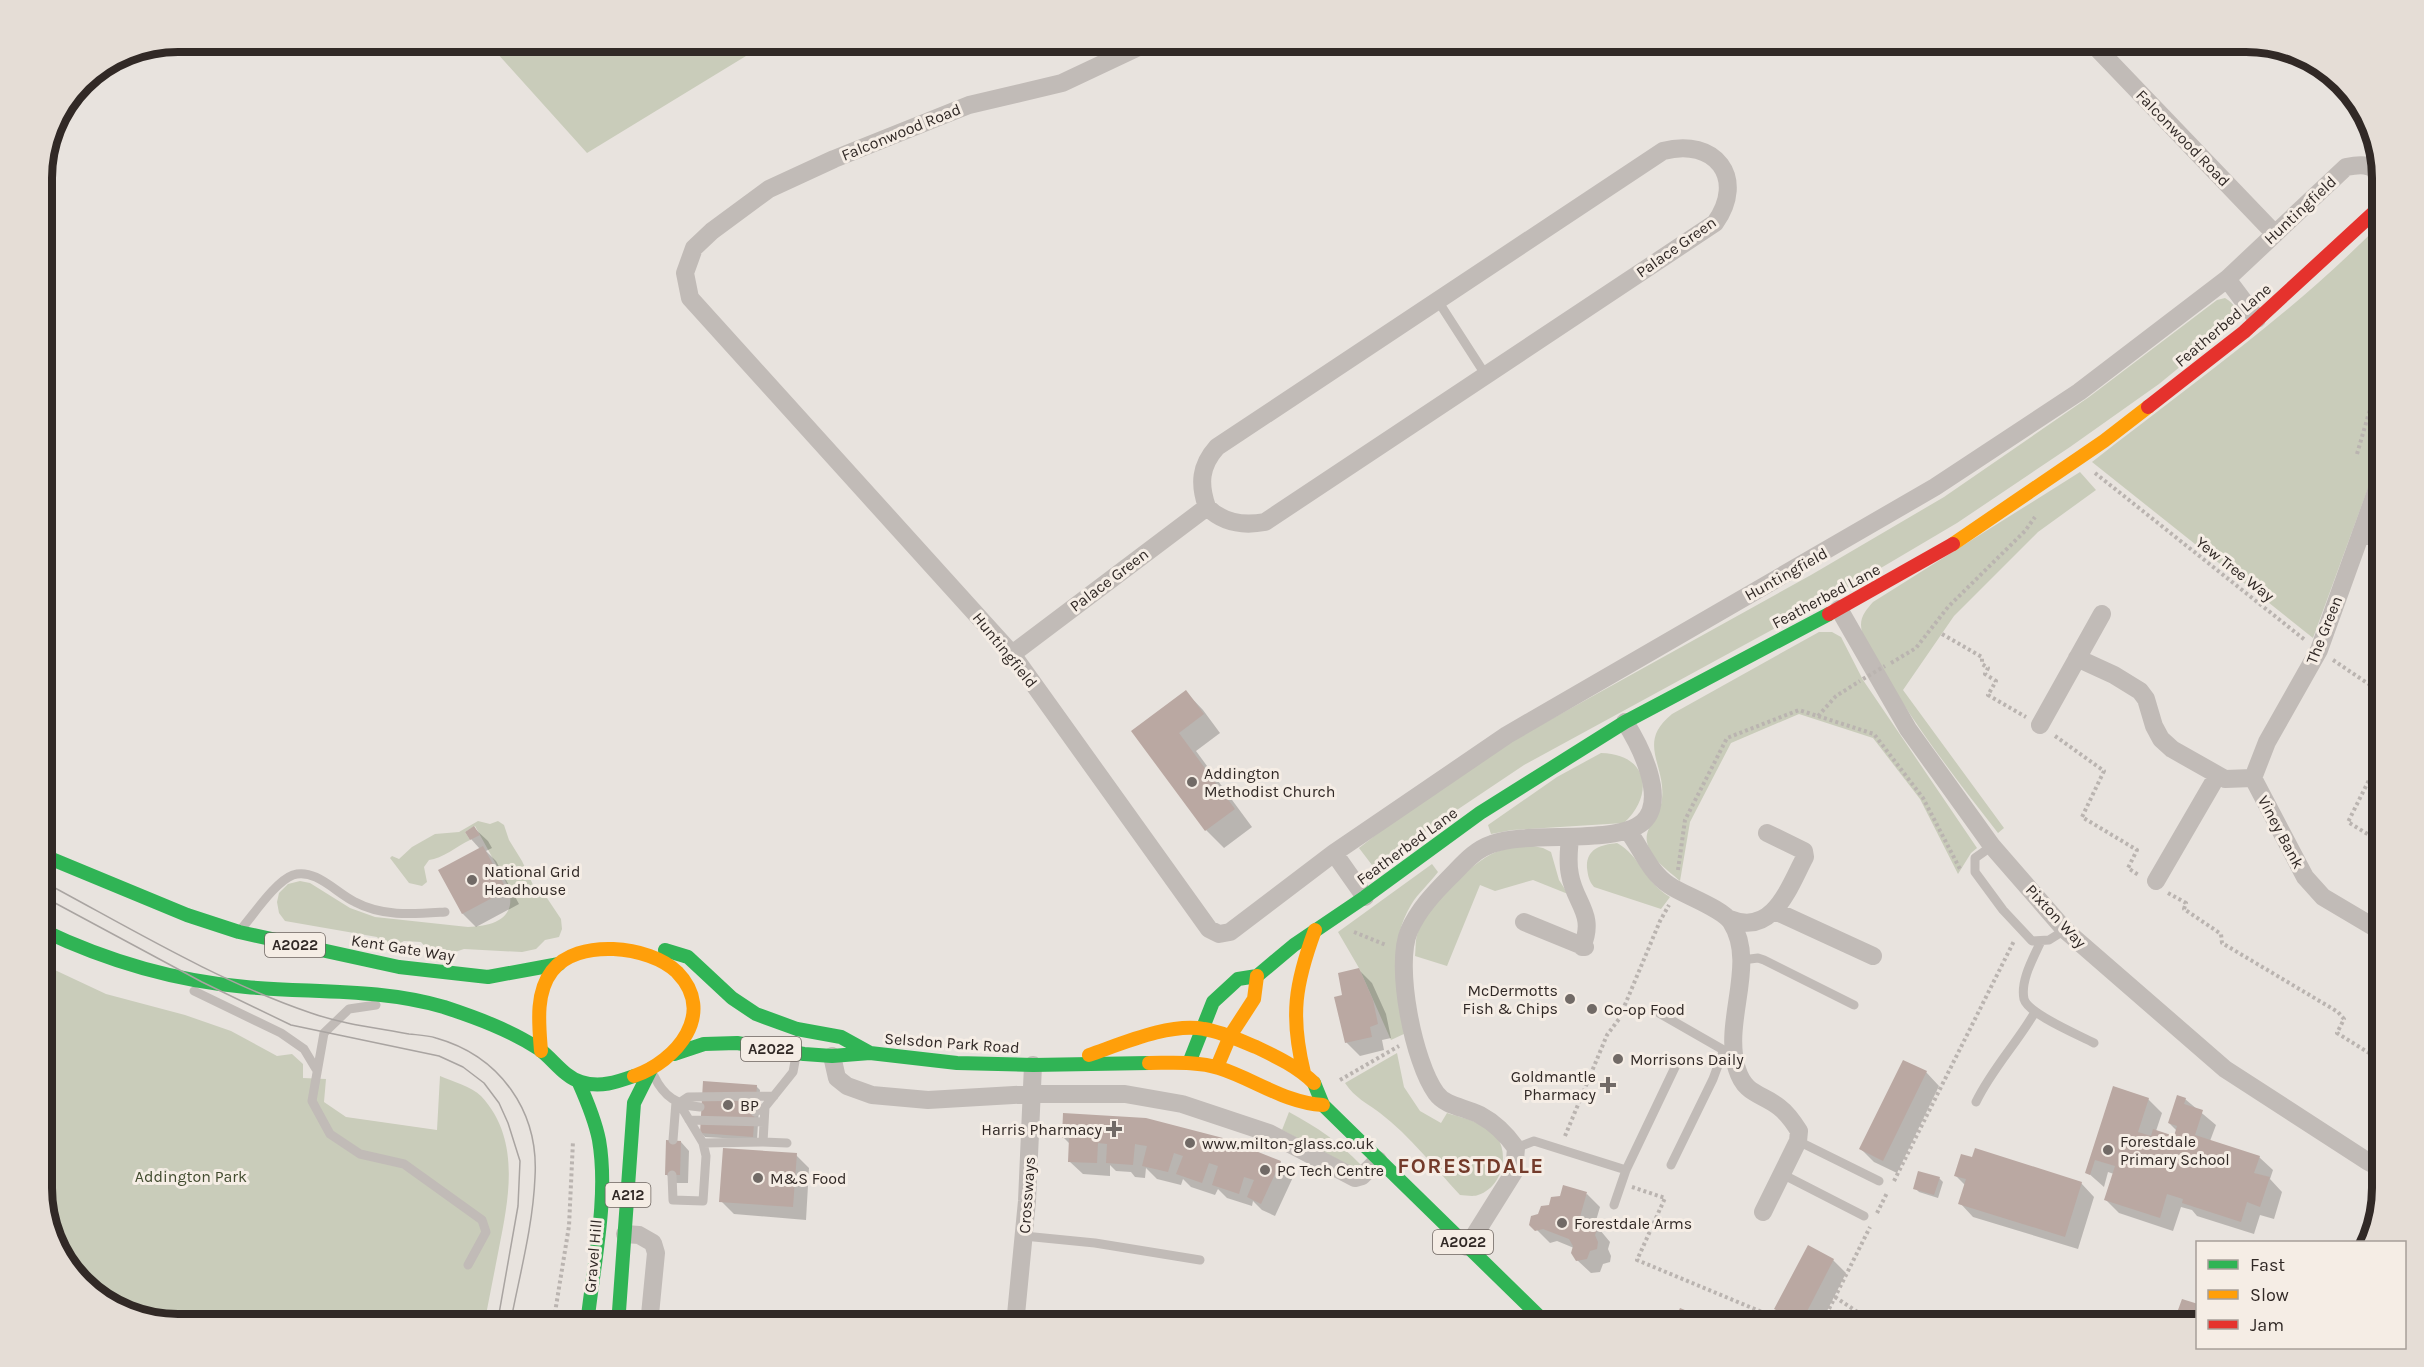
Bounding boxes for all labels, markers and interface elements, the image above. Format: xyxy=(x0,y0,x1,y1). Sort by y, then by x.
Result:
street label: Falconwood Road xyxy=(2132,86,2234,190)
street label: Falconwood Road xyxy=(838,99,964,165)
street label: Huntingfield xyxy=(2260,172,2340,248)
street label: Palace Green xyxy=(1632,212,1720,282)
street label: Featherbed Lane xyxy=(2171,279,2275,371)
street label: Yew Tree Way xyxy=(2192,533,2278,606)
street label: Huntingfield xyxy=(1741,543,1831,605)
street label: Palace Green xyxy=(1066,544,1152,616)
street label: Featherbed Lane xyxy=(1769,559,1883,633)
street label: The Green xyxy=(2302,593,2346,667)
street label: Huntingfield xyxy=(969,608,1041,692)
place label: Addington Methodist Church xyxy=(1204,764,1336,801)
marker: Addington Methodist Church xyxy=(1185,775,1199,789)
street label: Viney Bank xyxy=(2254,792,2308,872)
street label: Featherbed Lane xyxy=(1353,803,1461,889)
place label: National Grid Headhouse xyxy=(484,862,580,899)
marker: National Grid Headhouse xyxy=(465,873,479,887)
street label: Pixton Way xyxy=(2022,880,2091,952)
street label: Kent Gate Way xyxy=(350,930,457,966)
road number: A2022 xyxy=(265,933,325,957)
place label: McDermotts Fish & Chips xyxy=(1463,981,1558,1018)
marker: McDermotts Fish & Chips xyxy=(1563,992,1577,1006)
place label: Co-op Food xyxy=(1604,1000,1685,1019)
marker: Co-op Food xyxy=(1585,1002,1599,1016)
street label: Selsdon Park Road xyxy=(884,1029,1020,1057)
road number: A2022 xyxy=(741,1037,801,1061)
place label: Morrisons Daily xyxy=(1630,1050,1744,1069)
marker: Morrisons Daily xyxy=(1611,1052,1625,1066)
place label: Goldmantle Pharmacy xyxy=(1511,1067,1597,1104)
marker: Goldmantle Pharmacy xyxy=(1601,1078,1615,1092)
place label: BP xyxy=(740,1096,759,1115)
marker: BP xyxy=(721,1098,735,1112)
place label: Harris Pharmacy xyxy=(981,1120,1103,1139)
marker: Harris Pharmacy xyxy=(1107,1122,1121,1136)
place label: Forestdale Primary School xyxy=(2120,1132,2230,1169)
place label: www.milton-glass.co.uk xyxy=(1202,1134,1374,1153)
marker: www.milton-glass.co.uk xyxy=(1183,1136,1197,1150)
marker: Forestdale Primary School xyxy=(2101,1143,2115,1157)
district label: FORESTDALE xyxy=(1397,1153,1545,1179)
street label: Crossways xyxy=(1015,1156,1039,1234)
place label: PC Tech Centre xyxy=(1277,1161,1384,1180)
marker: PC Tech Centre xyxy=(1258,1163,1272,1177)
park label: Addington Park xyxy=(135,1167,247,1186)
place label: M&S Food xyxy=(770,1169,847,1188)
marker: M&S Food xyxy=(751,1171,765,1185)
road number: A212 xyxy=(606,1183,650,1207)
place label: Forestdale Arms xyxy=(1574,1214,1692,1233)
marker: Forestdale Arms xyxy=(1555,1216,1569,1230)
street label: Gravel Hill xyxy=(580,1218,606,1294)
road number: A2022 xyxy=(1433,1230,1493,1254)
legend xyxy=(2196,1241,2406,1349)
text: Fast xyxy=(2250,1254,2285,1276)
text: Slow xyxy=(2250,1284,2289,1306)
text: Jam xyxy=(2250,1314,2284,1336)

